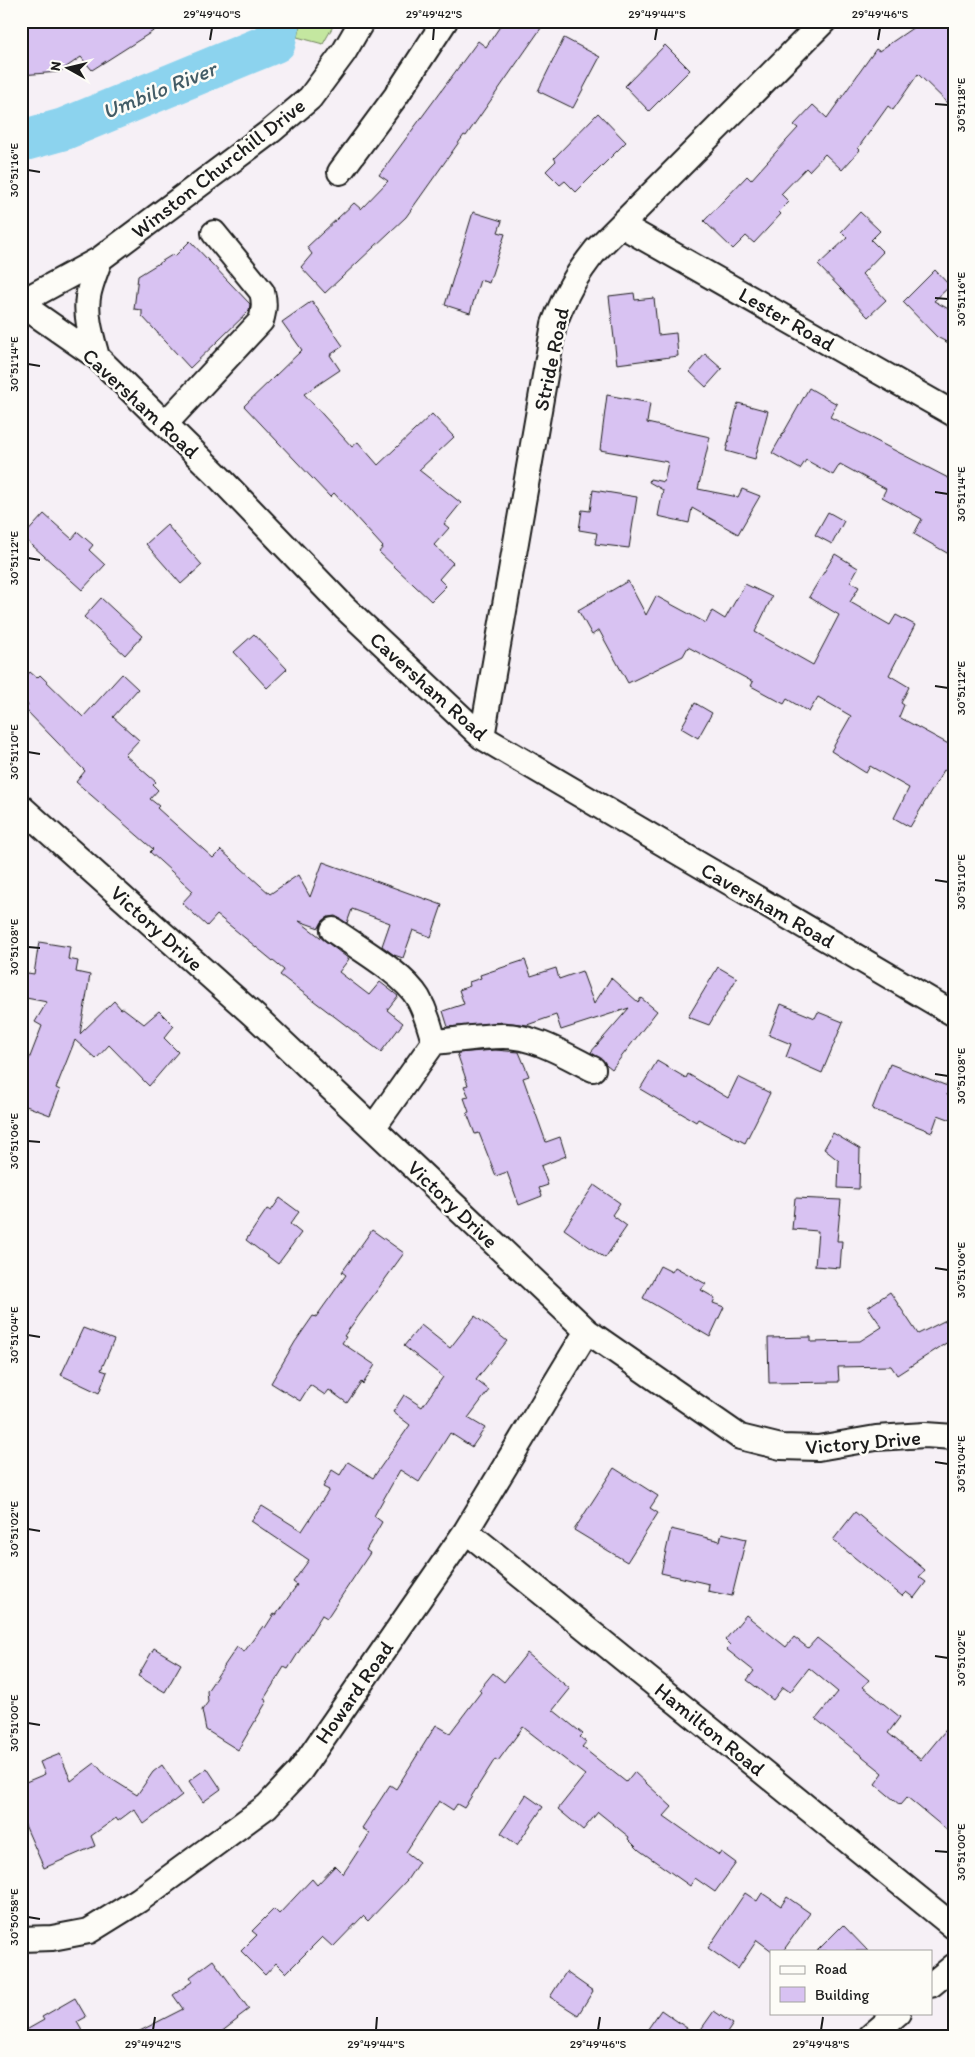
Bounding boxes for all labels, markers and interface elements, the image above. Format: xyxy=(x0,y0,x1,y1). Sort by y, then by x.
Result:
text: 29°49'40"S xyxy=(183,7,241,21)
text: 29°49'42"S xyxy=(406,7,463,21)
text: 29°49'44"S xyxy=(628,7,686,21)
text: 29°49'46"S xyxy=(852,7,909,21)
north arrow xyxy=(42,42,92,92)
water label: Umbilo River xyxy=(98,54,222,125)
text: N xyxy=(47,60,65,72)
text: 30°51'18"E xyxy=(954,77,968,132)
street label: Winston Churchill Drive xyxy=(126,92,310,244)
text: 30°51'16"E xyxy=(7,142,21,197)
text: 30°51'16"E xyxy=(954,271,968,326)
street label: Lester Road xyxy=(735,281,840,357)
street label: Stride Road xyxy=(528,305,574,413)
text: 30°51'14"E xyxy=(7,336,21,392)
street label: Caversham Road xyxy=(78,343,205,464)
text: 30°51'14"E xyxy=(954,466,968,522)
text: 30°51'12"E xyxy=(7,530,21,585)
street label: Caversham Road xyxy=(365,626,494,746)
text: 30°51'12"E xyxy=(954,660,968,715)
text: 30°51'10"E xyxy=(7,724,21,780)
text: 30°51'10"E xyxy=(954,854,968,910)
street label: Caversham Road xyxy=(697,857,840,954)
street label: Victory Drive xyxy=(106,880,208,976)
text: 30°51'08"E xyxy=(7,918,21,975)
text: 30°51'08"E xyxy=(954,1047,968,1104)
text: 30°51'06"E xyxy=(7,1112,21,1169)
street label: Victory Drive xyxy=(403,1155,503,1253)
text: 30°51'06"E xyxy=(954,1241,968,1298)
text: 30°51'04"E xyxy=(7,1306,21,1364)
street label: Victory Drive xyxy=(804,1424,922,1460)
text: 30°51'04"E xyxy=(954,1435,968,1493)
text: 30°51'02"E xyxy=(7,1500,21,1557)
text: 30°51'02"E xyxy=(954,1629,968,1686)
street label: Howard Road xyxy=(309,1635,399,1748)
street label: Hamilton Road xyxy=(650,1677,770,1781)
text: 30°51'00"E xyxy=(7,1694,21,1752)
text: 30°51'00"E xyxy=(954,1823,968,1881)
text: 30°50'58"E xyxy=(7,1888,21,1946)
legend xyxy=(770,1950,932,2014)
text: Road xyxy=(815,1960,848,1978)
text: Building xyxy=(815,1986,869,2004)
text: 29°49'42"S xyxy=(125,2037,182,2051)
text: 29°49'44"S xyxy=(347,2037,405,2051)
text: 29°49'46"S xyxy=(570,2037,627,2051)
text: 29°49'48"S xyxy=(793,2037,850,2051)

